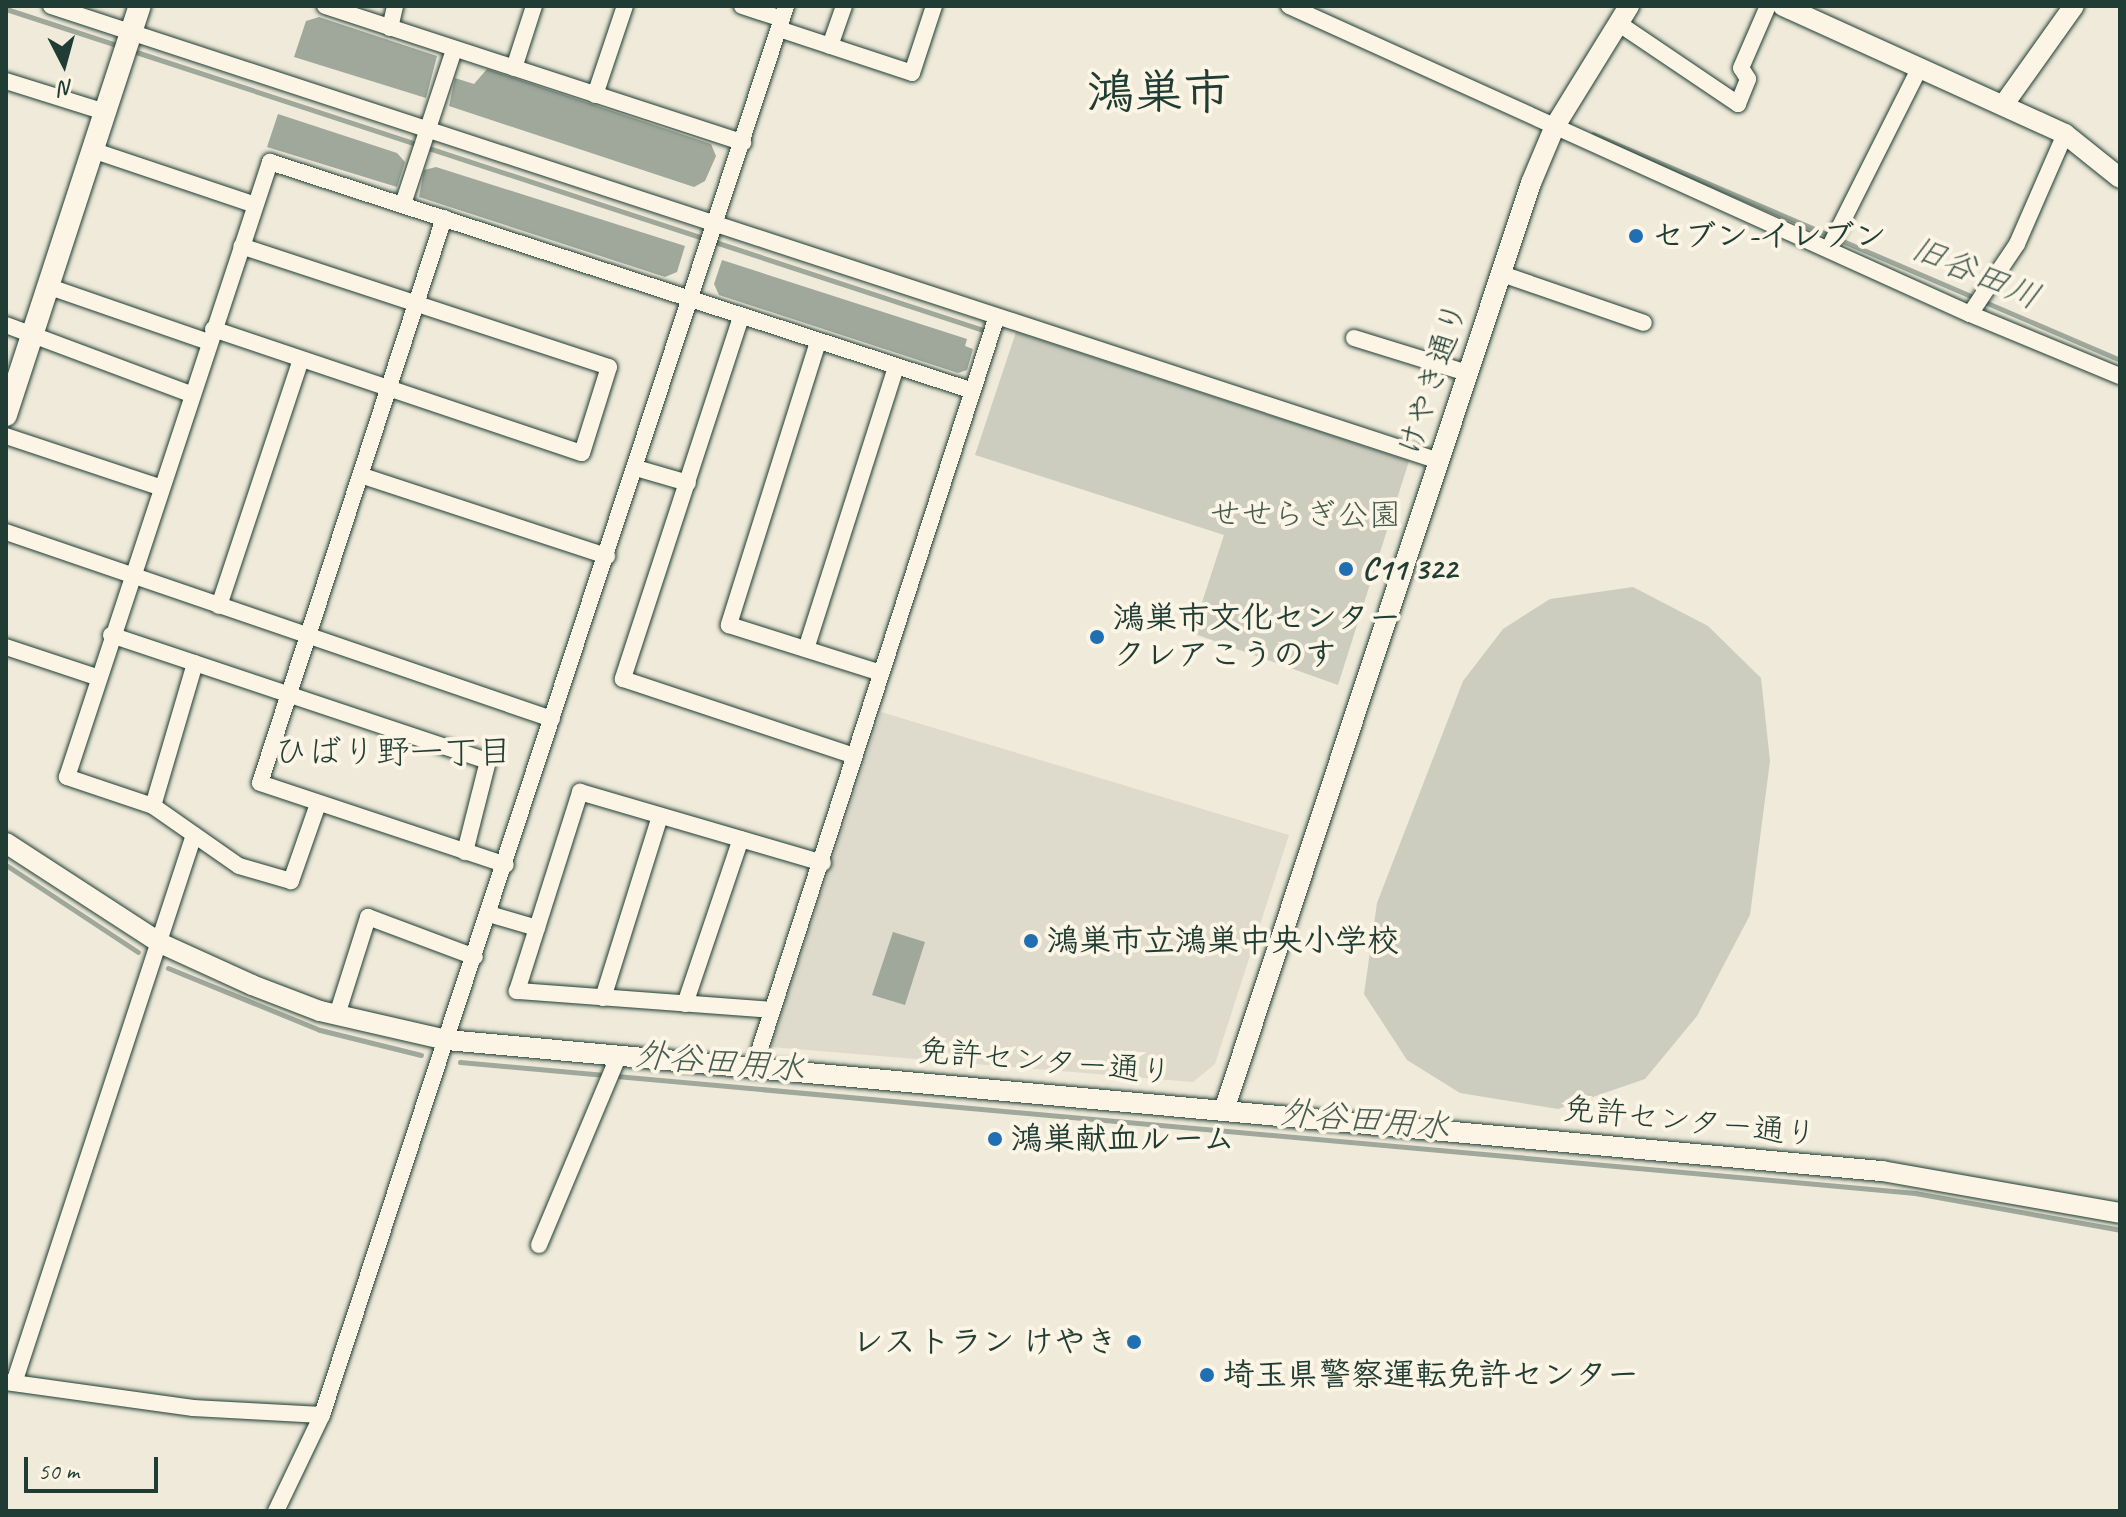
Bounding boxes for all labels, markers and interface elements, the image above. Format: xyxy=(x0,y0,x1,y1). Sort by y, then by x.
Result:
north arrow xyxy=(24,24,104,104)
district label: 鴻巣市 xyxy=(1087,64,1231,122)
text: N xyxy=(58,73,75,103)
place label: セブン-イレブン xyxy=(1652,217,1886,255)
marker: セブン-イレブン xyxy=(1627,227,1645,245)
water label: 旧谷田川 xyxy=(1905,227,2047,317)
street label: けやき通り xyxy=(1390,297,1476,461)
park label: せせらぎ公園 xyxy=(1209,496,1401,534)
place label: C11 322 xyxy=(1362,550,1457,588)
marker: C11 322 xyxy=(1337,560,1355,578)
place label: 鴻巣市文化センター クレアこうのす xyxy=(1113,600,1401,675)
marker: 鴻巣市文化センター クレアこうのす xyxy=(1088,628,1106,646)
district label: ひばり野一丁目 xyxy=(274,732,512,772)
place label: 鴻巣市立鴻巣中央小学校 xyxy=(1047,922,1399,960)
marker: 鴻巣市立鴻巣中央小学校 xyxy=(1022,932,1040,950)
street label: 免許センター通り xyxy=(916,1032,1174,1092)
water label: 外谷田用水 xyxy=(634,1033,806,1089)
street label: 免許センター通り xyxy=(1561,1090,1819,1154)
water label: 外谷田用水 xyxy=(1279,1091,1451,1147)
place label: 鴻巣献血ルーム xyxy=(1011,1120,1236,1158)
marker: 鴻巣献血ルーム xyxy=(986,1130,1004,1148)
place label: レストラン けやき xyxy=(854,1323,1118,1361)
marker: レストラン けやき xyxy=(1125,1333,1143,1351)
place label: 埼玉県警察運転免許センター xyxy=(1223,1356,1639,1394)
marker: 埼玉県警察運転免許センター xyxy=(1198,1366,1216,1384)
scale bar xyxy=(28,1441,162,1491)
text: 50 m xyxy=(38,1456,79,1486)

